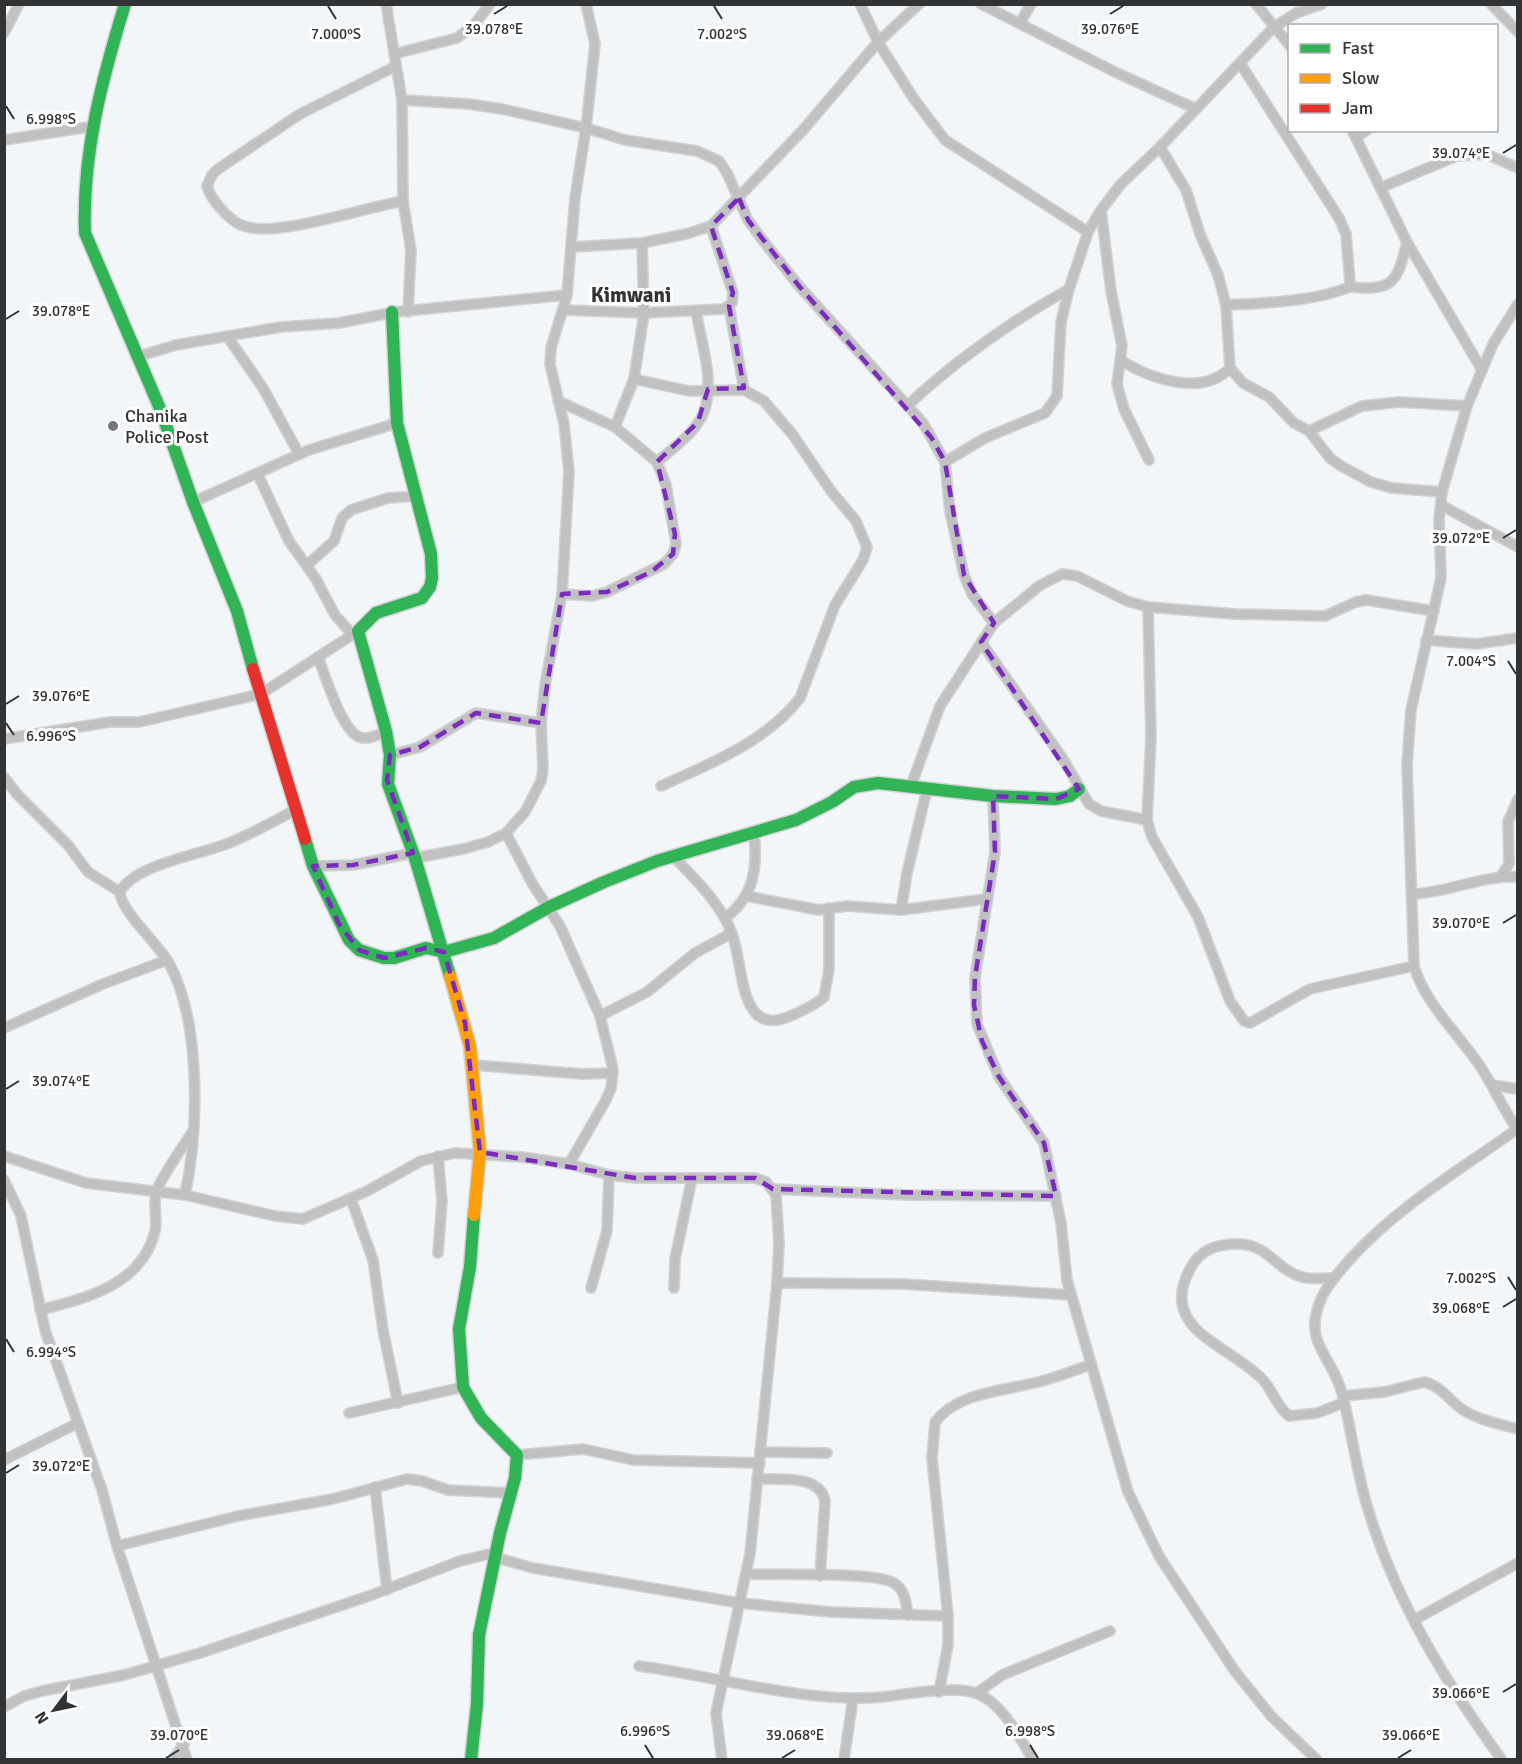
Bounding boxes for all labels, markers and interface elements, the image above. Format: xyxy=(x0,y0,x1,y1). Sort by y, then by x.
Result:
text: 39.078°E xyxy=(465,20,523,38)
text: 39.076°E xyxy=(1081,20,1139,38)
legend xyxy=(1288,24,1498,132)
text: 7.000°S xyxy=(311,25,361,43)
text: 7.002°S xyxy=(697,25,747,43)
text: Fast xyxy=(1342,37,1374,59)
text: Slow xyxy=(1342,67,1379,89)
text: Jam xyxy=(1342,97,1373,119)
text: 6.998°S xyxy=(26,110,76,128)
text: 39.074°E xyxy=(1432,144,1490,162)
district label: Kimwani xyxy=(591,282,671,308)
text: 39.078°E xyxy=(32,302,90,320)
place label: Chanika Police Post xyxy=(125,405,209,448)
marker: Chanika Police Post xyxy=(106,419,120,433)
text: 39.072°E xyxy=(1432,529,1490,547)
text: 7.004°S xyxy=(1446,652,1496,670)
text: 39.076°E xyxy=(32,687,90,705)
text: 6.996°S xyxy=(26,727,76,745)
text: 39.070°E xyxy=(1432,914,1490,932)
text: 39.074°E xyxy=(32,1072,90,1090)
text: 7.002°S xyxy=(1446,1269,1496,1287)
text: 39.068°E xyxy=(1432,1299,1490,1317)
text: 6.994°S xyxy=(26,1343,76,1361)
text: 39.072°E xyxy=(32,1457,90,1475)
north arrow xyxy=(24,1680,84,1740)
text: 39.066°E xyxy=(1432,1684,1490,1702)
text: N xyxy=(31,1707,54,1727)
text: 6.996°S xyxy=(620,1722,670,1740)
text: 6.998°S xyxy=(1005,1722,1055,1740)
text: 39.070°E xyxy=(150,1726,208,1744)
text: 39.068°E xyxy=(766,1726,824,1744)
text: 39.066°E xyxy=(1382,1726,1440,1744)

